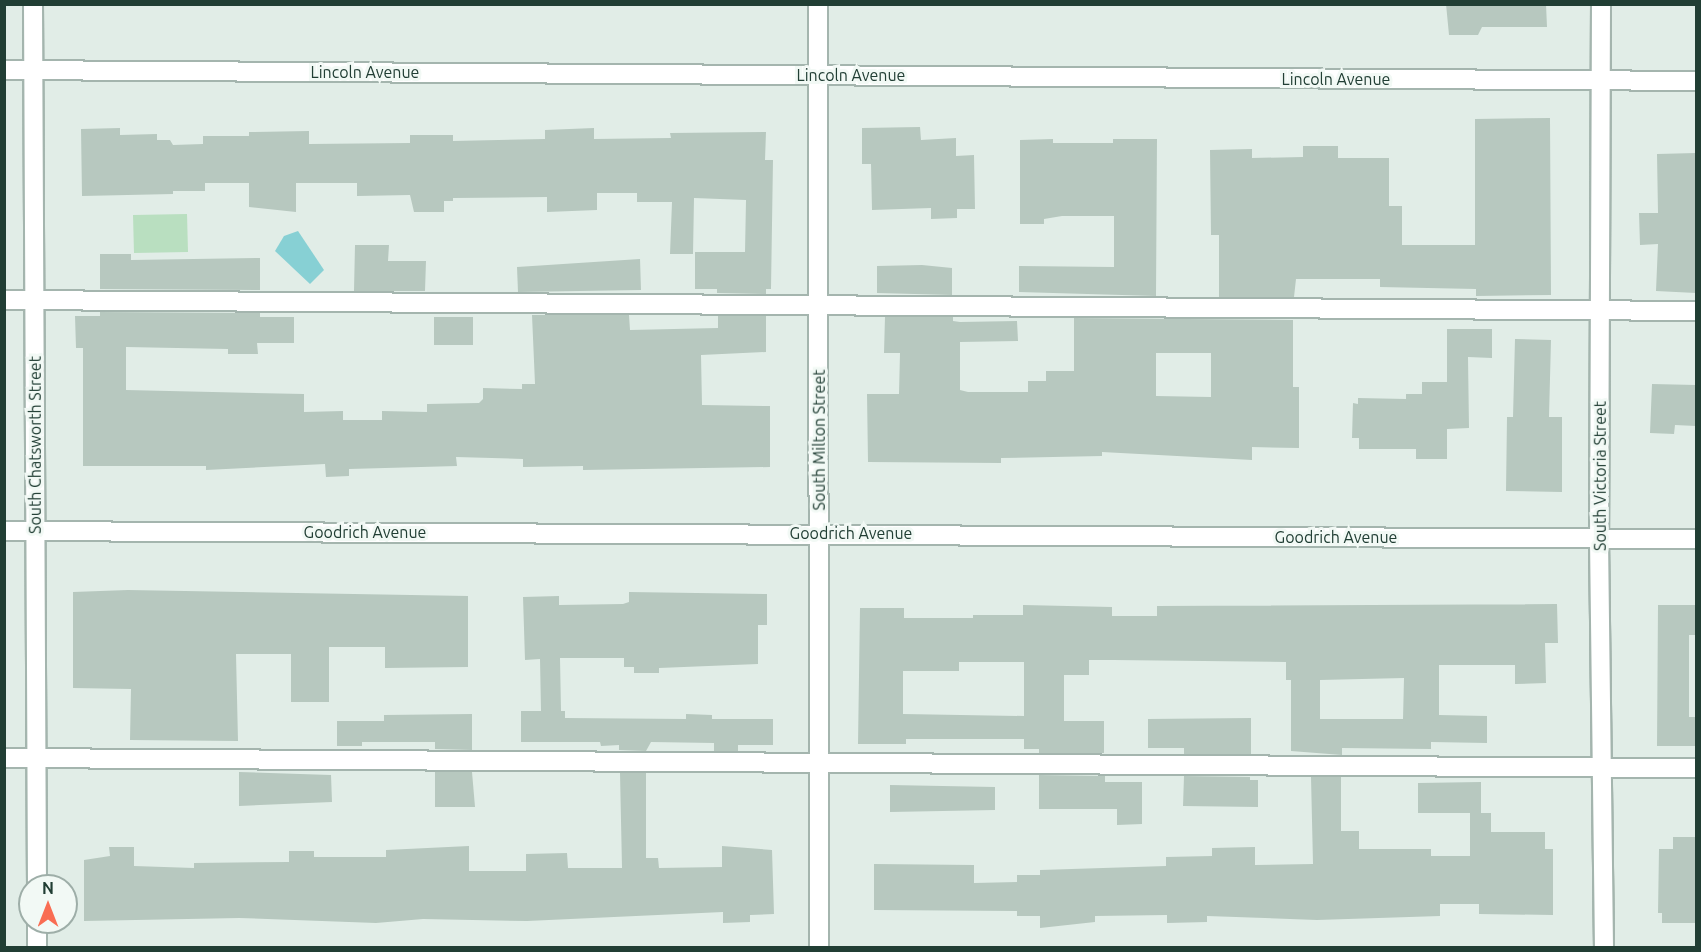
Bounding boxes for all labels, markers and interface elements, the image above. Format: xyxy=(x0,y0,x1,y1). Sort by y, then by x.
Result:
street label: Lincoln Avenue xyxy=(311,62,419,82)
street label: Lincoln Avenue xyxy=(797,65,905,85)
street label: Lincoln Avenue xyxy=(1282,69,1390,89)
street label: South Chatsworth Street xyxy=(25,356,45,534)
street label: South Milton Street xyxy=(809,369,829,511)
street label: South Victoria Street xyxy=(1590,401,1610,551)
street label: Goodrich Avenue xyxy=(304,522,426,542)
street label: Goodrich Avenue xyxy=(790,523,912,543)
street label: Goodrich Avenue xyxy=(1275,527,1397,547)
north arrow xyxy=(18,874,78,934)
text: N xyxy=(42,879,54,897)

